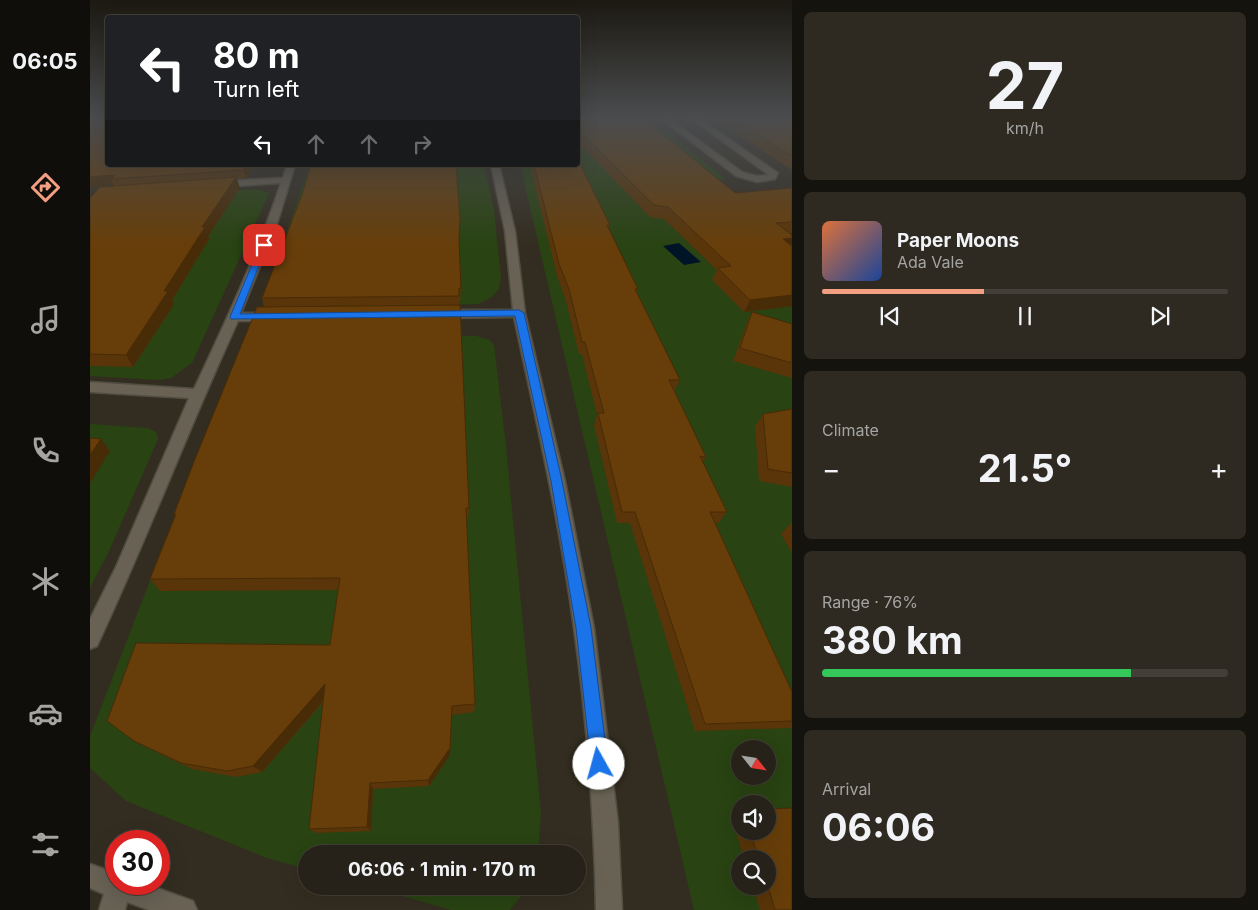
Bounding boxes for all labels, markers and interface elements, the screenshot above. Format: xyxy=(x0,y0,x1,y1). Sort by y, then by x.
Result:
text: 80 m xyxy=(213,34,300,76)
icon: left xyxy=(130,35,195,100)
text: 27 xyxy=(986,46,1064,125)
text: 06:05 xyxy=(12,48,78,74)
text: Turn left xyxy=(213,76,299,102)
text: km/h xyxy=(1006,118,1044,138)
icon: left xyxy=(249,130,277,158)
icon: ahead xyxy=(302,130,330,158)
icon: ahead xyxy=(355,130,383,158)
icon: right xyxy=(408,130,436,158)
icon: directions xyxy=(28,170,63,205)
pin xyxy=(243,224,285,266)
text: Paper Moons xyxy=(897,229,1019,252)
icon: arrive xyxy=(250,231,278,259)
text: Ada Vale xyxy=(897,252,964,272)
icon: music xyxy=(28,302,63,337)
icon: previous xyxy=(876,302,904,330)
icon: pause xyxy=(1011,302,1039,330)
icon: next xyxy=(1146,302,1174,330)
text: Climate xyxy=(822,420,879,440)
icon: phone xyxy=(28,433,63,468)
text: 21.5° xyxy=(978,445,1072,491)
text: − xyxy=(822,452,841,486)
text: + xyxy=(1209,452,1228,486)
icon: climate xyxy=(28,564,63,599)
text: Range · 76% xyxy=(822,592,918,612)
text: 380 km xyxy=(822,617,963,663)
icon: car xyxy=(28,696,63,731)
position arrow xyxy=(572,737,624,789)
north arrow xyxy=(731,740,776,785)
map controls xyxy=(731,740,776,895)
text: Arrival xyxy=(822,779,871,799)
button: sound xyxy=(731,795,776,840)
text: 06:06 xyxy=(822,804,935,850)
icon: filters xyxy=(28,827,63,862)
speed limit sign: 30 xyxy=(105,830,170,895)
button: search xyxy=(731,850,776,895)
text: 06:06 · 1 min · 170 m xyxy=(348,858,536,881)

